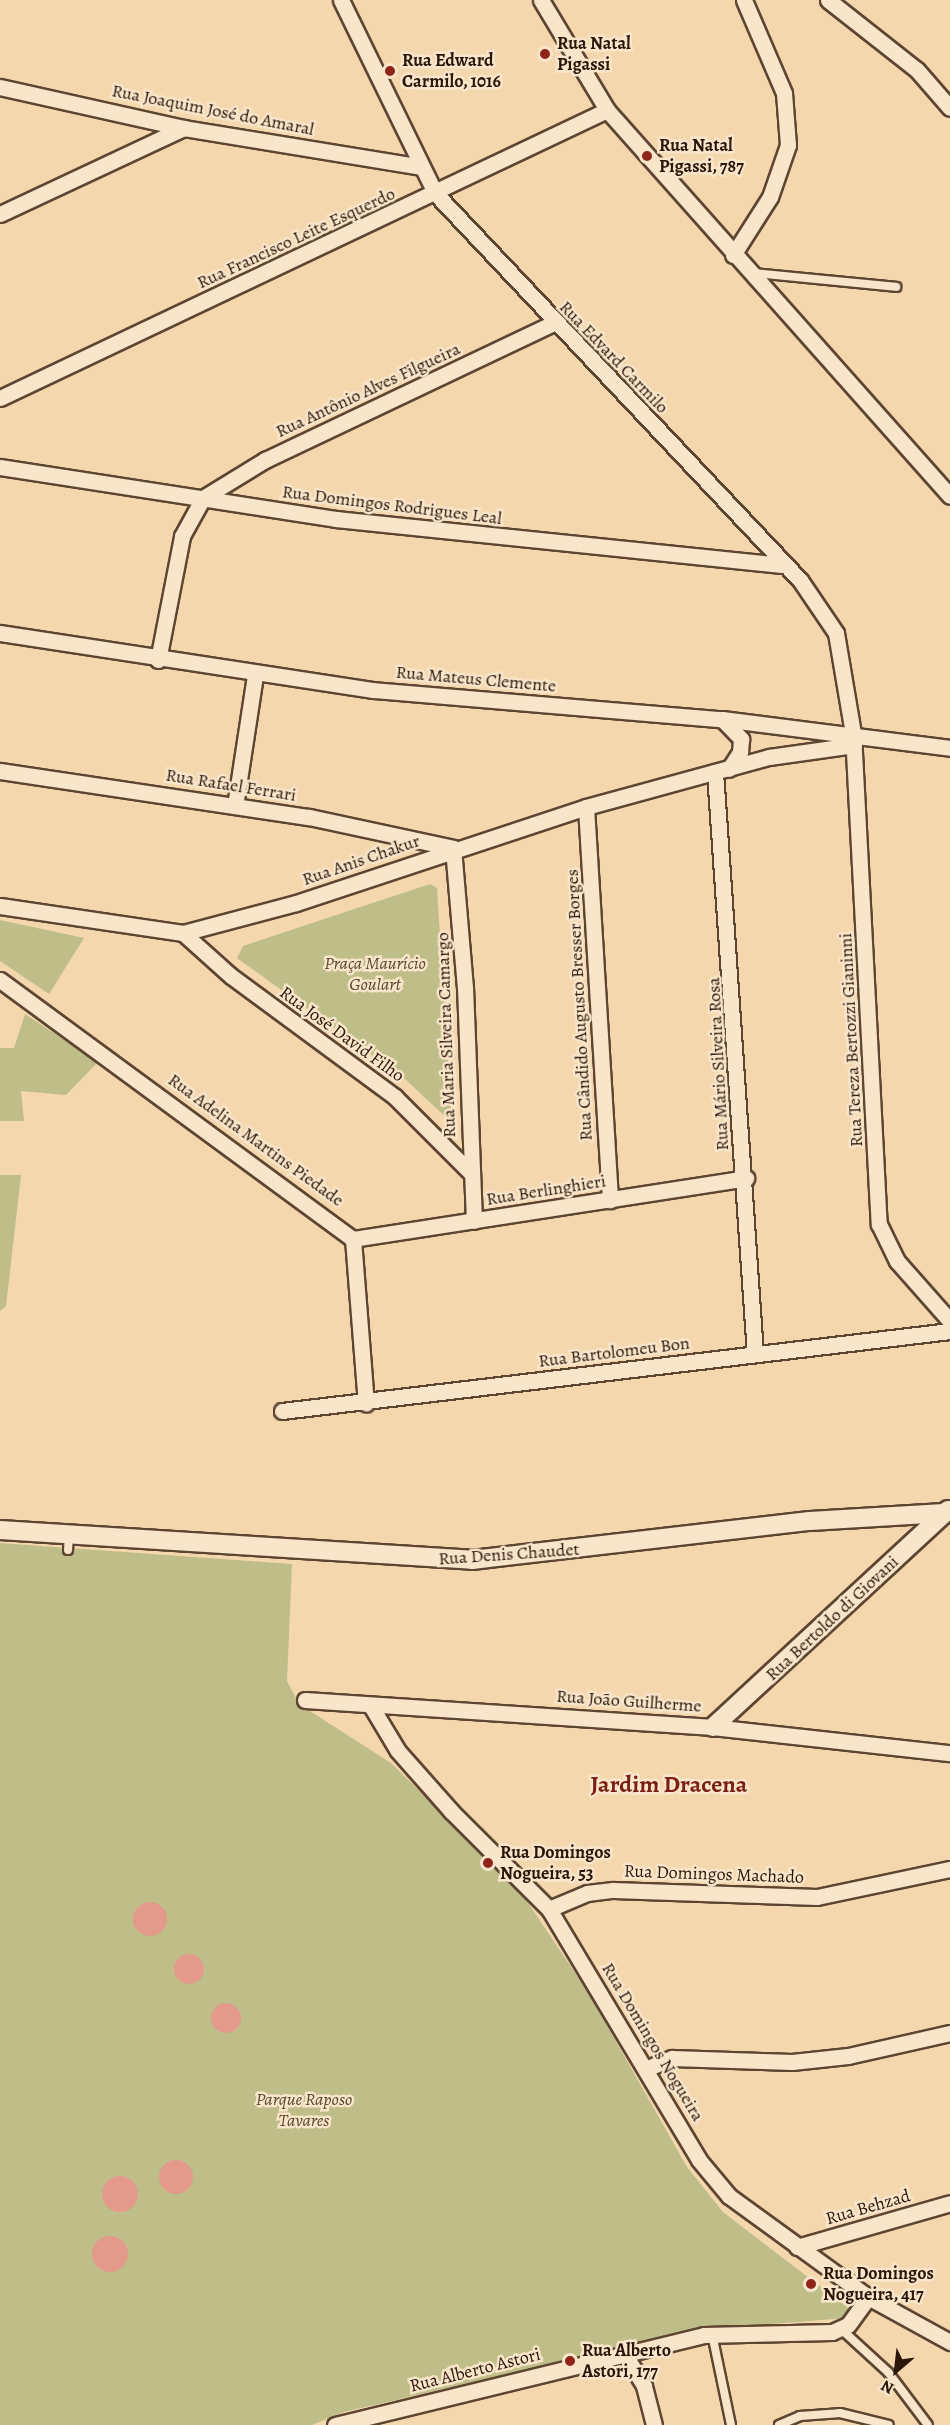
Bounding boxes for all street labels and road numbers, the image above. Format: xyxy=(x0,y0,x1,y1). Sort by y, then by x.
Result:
street label: Rua Joaquim José do Amaral xyxy=(110,80,316,140)
street label: Rua Francisco Leite Esquerdo xyxy=(194,183,398,293)
street label: Rua Edvard Carmilo xyxy=(555,296,673,418)
street label: Rua Antônio Alves Filgueira xyxy=(272,338,464,442)
street label: Rua Domingos Rodrigues Leal xyxy=(281,481,503,529)
street label: Rua Mateus Clemente xyxy=(395,661,557,697)
street label: Rua Rafael Ferrari xyxy=(164,764,298,806)
street label: Rua Anis Chakur xyxy=(299,830,423,890)
street label: Rua Cândido Augusto Bresser Borges xyxy=(561,869,597,1141)
street label: Rua Maria Silveira Camargo xyxy=(432,932,460,1138)
street label: Rua Tereza Bertozzi Gianinni xyxy=(835,932,867,1148)
street label: Rua Mário Silveira Rosa xyxy=(703,977,733,1151)
street label: Rua José David Filho xyxy=(275,981,409,1087)
street label: Rua Adelina Martins Piedade xyxy=(164,1069,348,1211)
street label: Rua Berlinghieri xyxy=(485,1170,607,1210)
street label: Rua Bartolomeu Bon xyxy=(537,1332,691,1372)
street label: Rua Denis Chaudet xyxy=(438,1538,580,1570)
street label: Rua Bertoldo di Giovani xyxy=(761,1551,903,1685)
street label: Rua João Guilherme xyxy=(556,1685,702,1717)
street label: Rua Domingos Machado xyxy=(624,1860,804,1888)
street label: Rua Domingos Nogueira xyxy=(597,1959,709,2125)
street label: Rua Behzad xyxy=(823,2185,913,2229)
street label: Rua Alberto Astori xyxy=(407,2343,543,2397)

